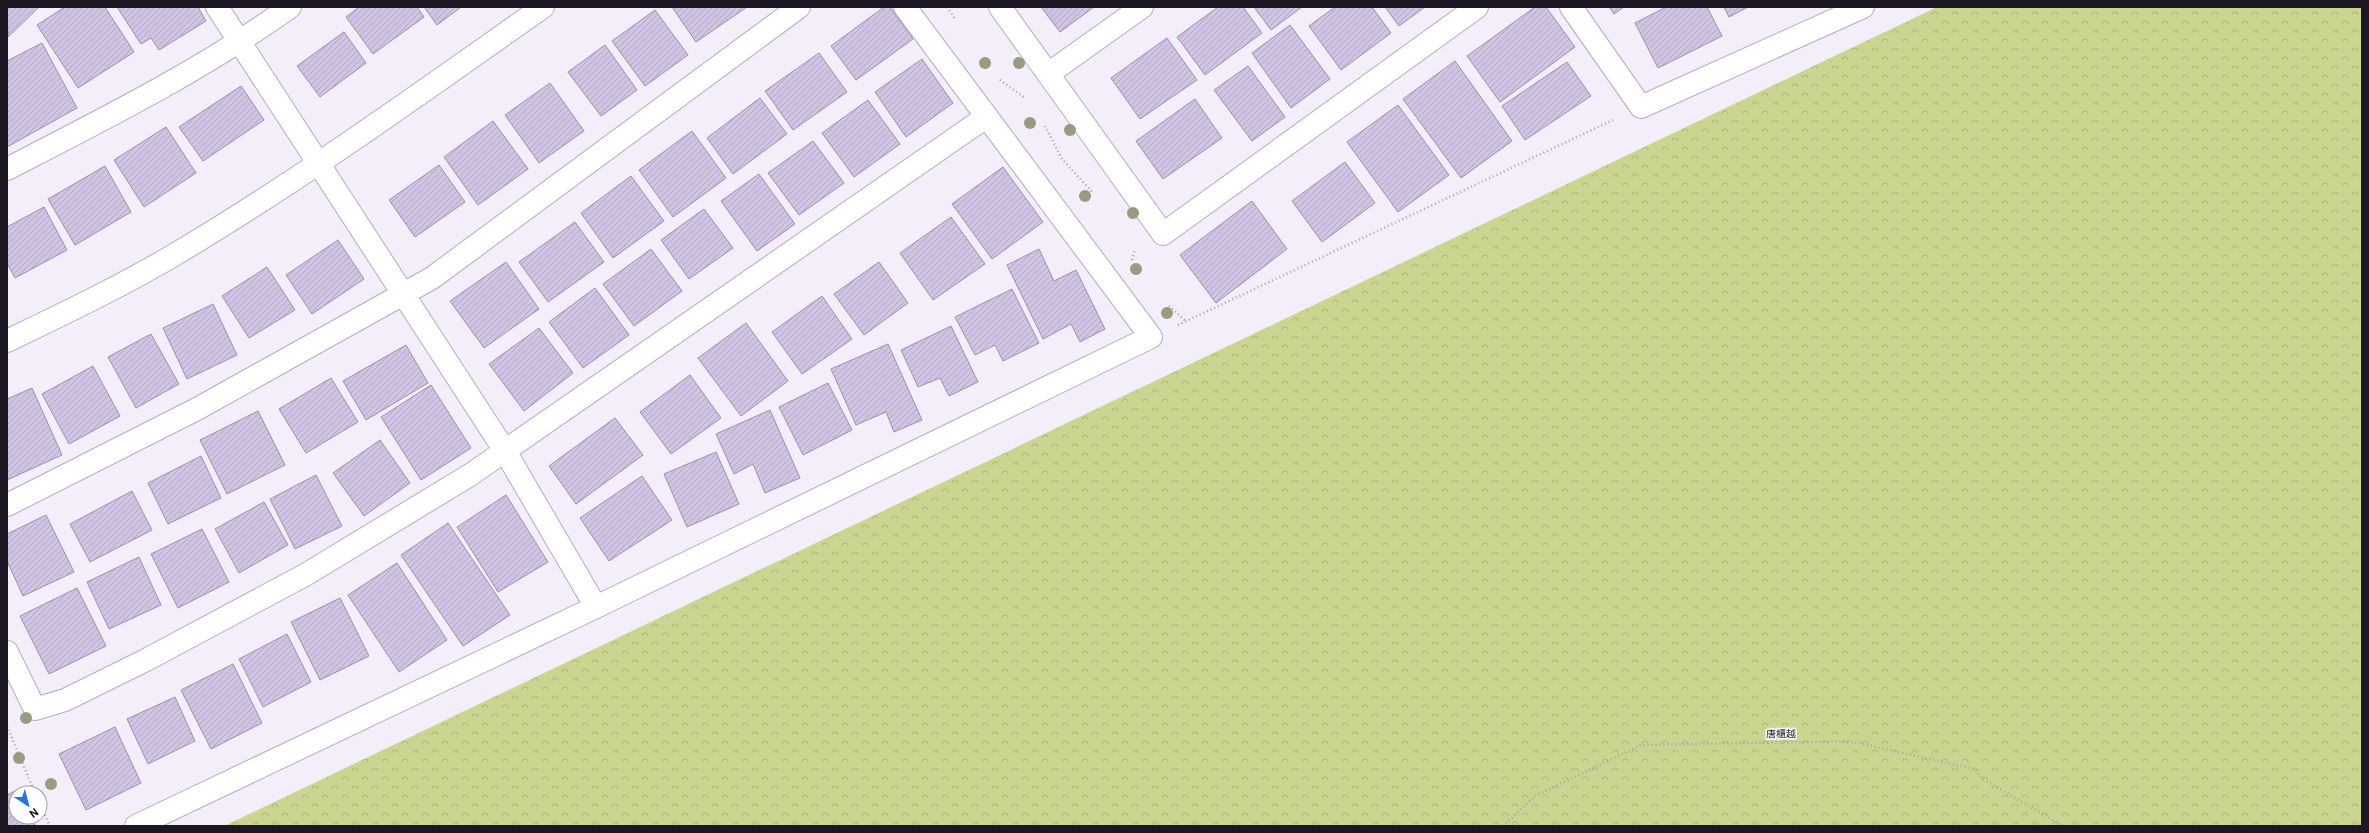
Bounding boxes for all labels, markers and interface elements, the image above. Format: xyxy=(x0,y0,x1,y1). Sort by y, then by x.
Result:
street label: 唐櫃越 xyxy=(1766,728,1796,740)
north arrow xyxy=(8,785,48,825)
text: N xyxy=(26,805,41,820)

